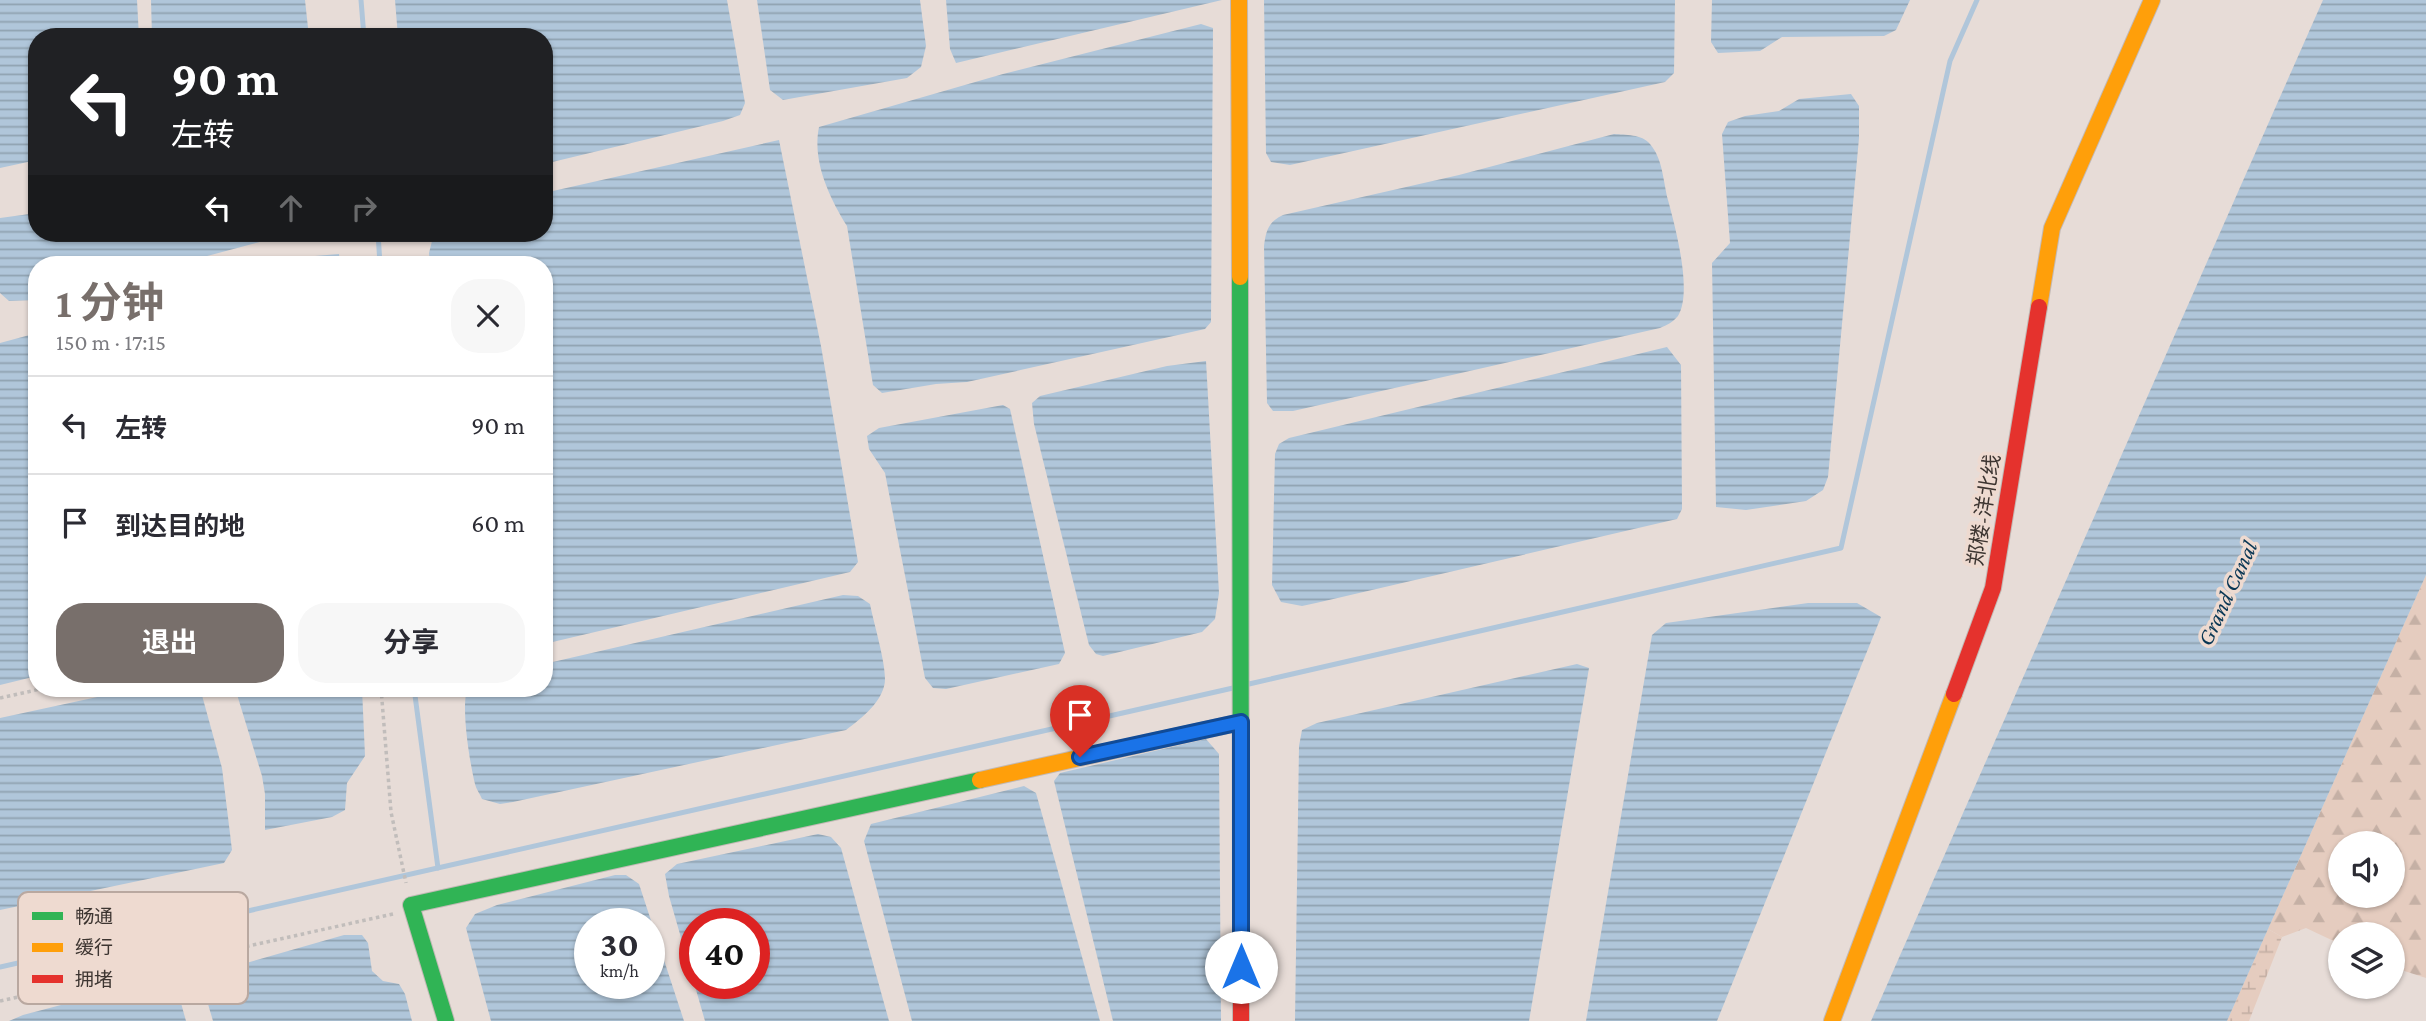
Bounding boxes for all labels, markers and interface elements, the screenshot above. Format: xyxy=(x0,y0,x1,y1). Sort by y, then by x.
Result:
text: 90 m xyxy=(171,51,278,106)
icon: left xyxy=(56,56,147,147)
text: 左转 xyxy=(171,117,235,153)
icon: left xyxy=(199,189,237,227)
icon: ahead xyxy=(272,189,310,227)
icon: right xyxy=(345,189,383,227)
text: 1 分钟 xyxy=(56,279,164,326)
button: close xyxy=(451,279,525,353)
text: 150 m · 17:15 xyxy=(56,329,166,355)
icon: left xyxy=(56,406,94,444)
text: 90 m xyxy=(471,411,525,440)
text: 左转 xyxy=(115,414,167,443)
street label: 郑楼-洋北线 xyxy=(1963,452,2005,568)
icon: arrive xyxy=(56,504,94,542)
text: 60 m xyxy=(471,509,525,538)
text: 到达目的地 xyxy=(115,512,245,541)
water label: Grand Canal xyxy=(2192,536,2263,649)
button: 退出 xyxy=(56,603,284,683)
button: 分享 xyxy=(298,603,525,683)
pin xyxy=(1050,685,1110,757)
icon: arrive xyxy=(1061,696,1099,734)
map controls xyxy=(2328,831,2405,999)
button: sound xyxy=(2328,831,2405,908)
legend xyxy=(18,892,248,1004)
text: 畅通 xyxy=(75,906,113,927)
speed limit sign: 40 xyxy=(679,908,770,999)
button: layers xyxy=(2328,922,2405,999)
text: 30 xyxy=(600,925,639,964)
position arrow xyxy=(1204,930,1278,1004)
text: 缓行 xyxy=(75,937,113,958)
text: km/h xyxy=(600,961,639,981)
text: 拥堵 xyxy=(75,969,113,990)

